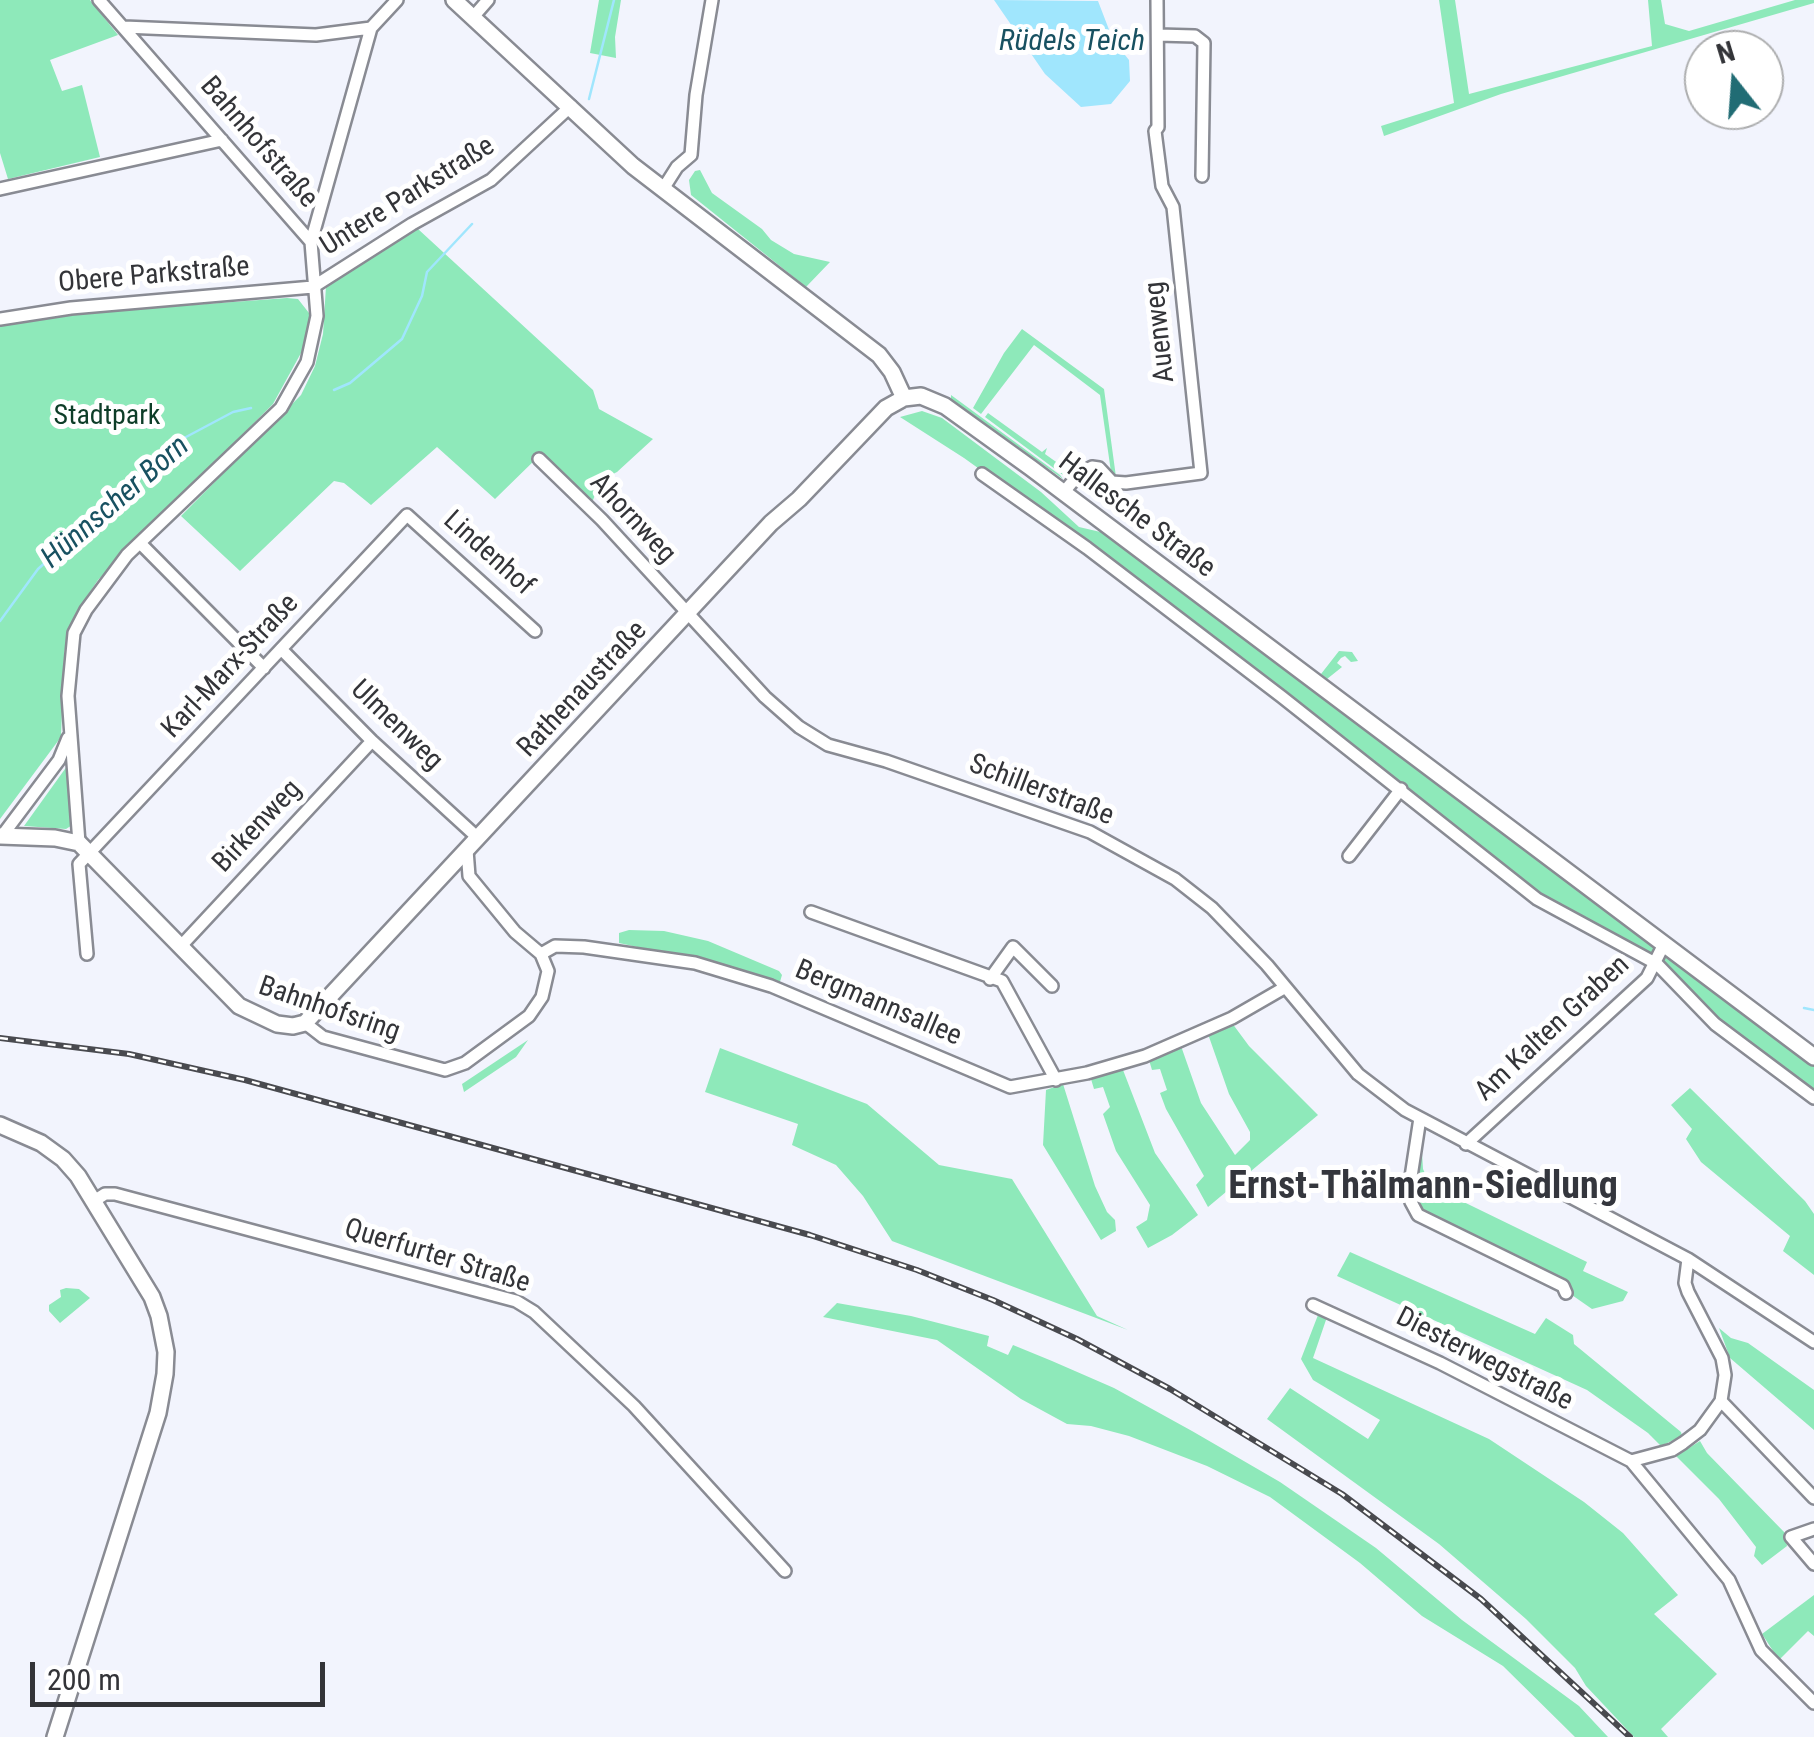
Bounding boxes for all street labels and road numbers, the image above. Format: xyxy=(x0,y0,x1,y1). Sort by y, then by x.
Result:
street label: Bahnhofstraße xyxy=(192,71,324,215)
street label: Untere Parkstraße xyxy=(315,130,501,264)
street label: Obere Parkstraße xyxy=(57,251,251,301)
street label: Auenweg xyxy=(1139,280,1183,384)
street label: Hallesche Straße xyxy=(1051,446,1221,586)
street label: Ahornweg xyxy=(582,467,682,571)
street label: Lindenhof xyxy=(436,505,540,603)
street label: Karl-Marx-Straße xyxy=(156,588,306,746)
street label: Rathenaustraße xyxy=(511,615,655,765)
street label: Ulmenweg xyxy=(343,674,449,778)
street label: Schillerstraße xyxy=(964,748,1118,834)
street label: Birkenweg xyxy=(207,774,309,880)
street label: Am Kalten Graben xyxy=(1469,949,1637,1109)
street label: Bergmannsallee xyxy=(790,954,966,1054)
street label: Bahnhofsring xyxy=(254,970,404,1050)
street label: Querfurter Straße xyxy=(340,1213,534,1301)
street label: Diesterwegstraße xyxy=(1390,1301,1578,1419)

